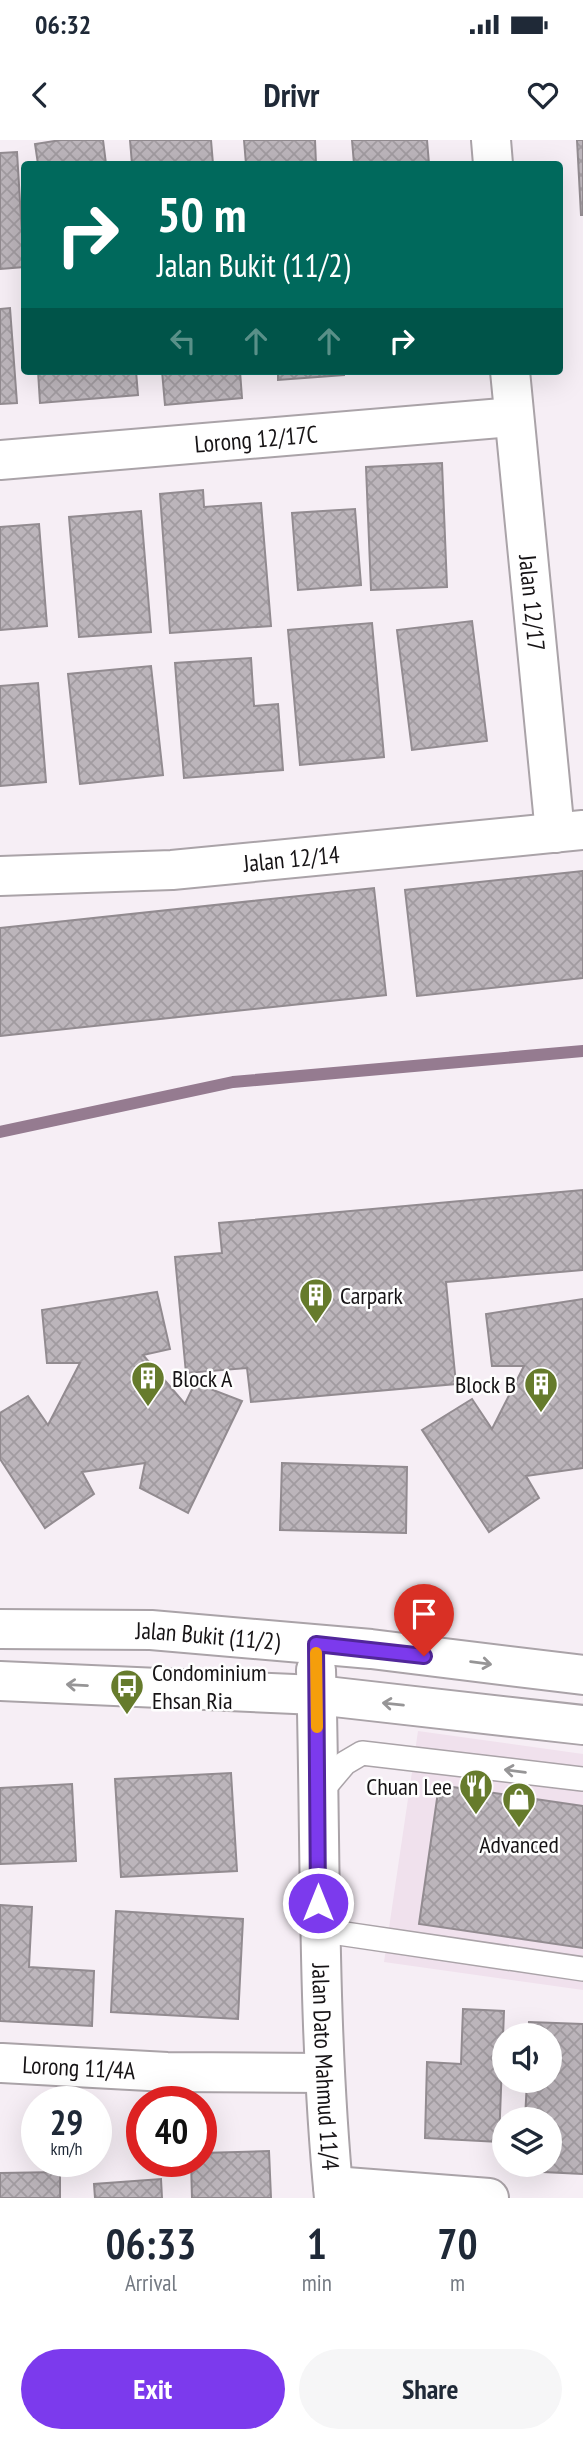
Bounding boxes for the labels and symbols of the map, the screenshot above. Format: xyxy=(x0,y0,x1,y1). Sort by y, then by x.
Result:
street label: Lorong 12/17C xyxy=(193,418,319,459)
street label: Jalan 12/17 xyxy=(512,552,553,652)
street label: Jalan 12/14 xyxy=(241,838,341,879)
building icon: Carpark xyxy=(297,1276,335,1325)
place label: Carpark xyxy=(340,1280,403,1311)
building icon: Block A xyxy=(129,1359,167,1408)
place label: Block A xyxy=(172,1363,233,1394)
building icon: Block B xyxy=(522,1365,560,1414)
place label: Block B xyxy=(455,1369,516,1400)
pin xyxy=(394,1584,454,1656)
street label: Jalan Bukit (11/2) xyxy=(134,1614,282,1657)
one-way arrow xyxy=(469,1656,492,1669)
place label: Condominium Ehsan Ria xyxy=(152,1657,267,1716)
bus stop icon: Condominium Ehsan Ria xyxy=(108,1667,146,1716)
one-way arrow xyxy=(66,1678,89,1691)
one-way arrow xyxy=(383,1697,405,1710)
one-way arrow xyxy=(504,1764,527,1777)
restaurant icon: Chuan Lee xyxy=(457,1767,495,1816)
place label: Chuan Lee xyxy=(366,1771,452,1802)
shop icon: Advanced xyxy=(500,1780,538,1829)
place label: Advanced xyxy=(479,1829,559,1860)
position arrow xyxy=(281,1866,355,1940)
street label: Jalan Dato Mahmud 11/4 xyxy=(306,1962,347,2172)
street label: Lorong 11/4A xyxy=(22,2049,137,2086)
speed limit sign: 40 xyxy=(126,2086,217,2177)

